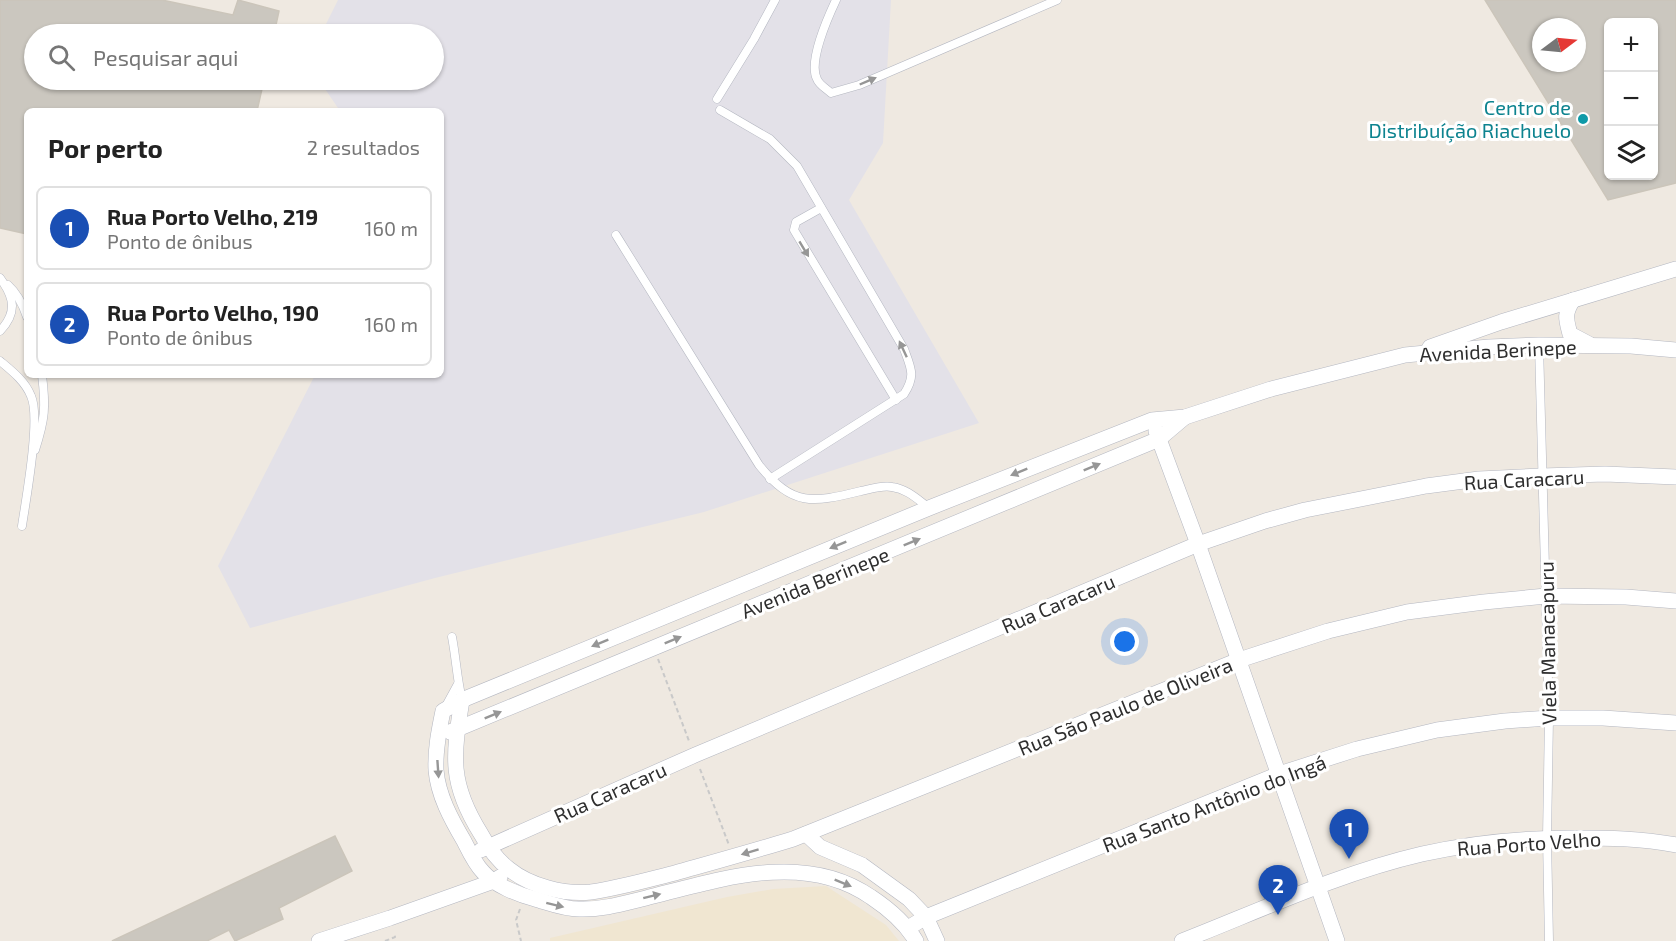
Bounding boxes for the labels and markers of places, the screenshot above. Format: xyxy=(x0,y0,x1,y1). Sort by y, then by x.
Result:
place label: Centro de Distribuíção Riachuelo xyxy=(1369,95,1571,143)
marker: Centro de Distribuíção Riachuelo xyxy=(1576,112,1590,126)
pin: 1 xyxy=(1330,810,1368,859)
pin: 2 xyxy=(1258,866,1298,915)

